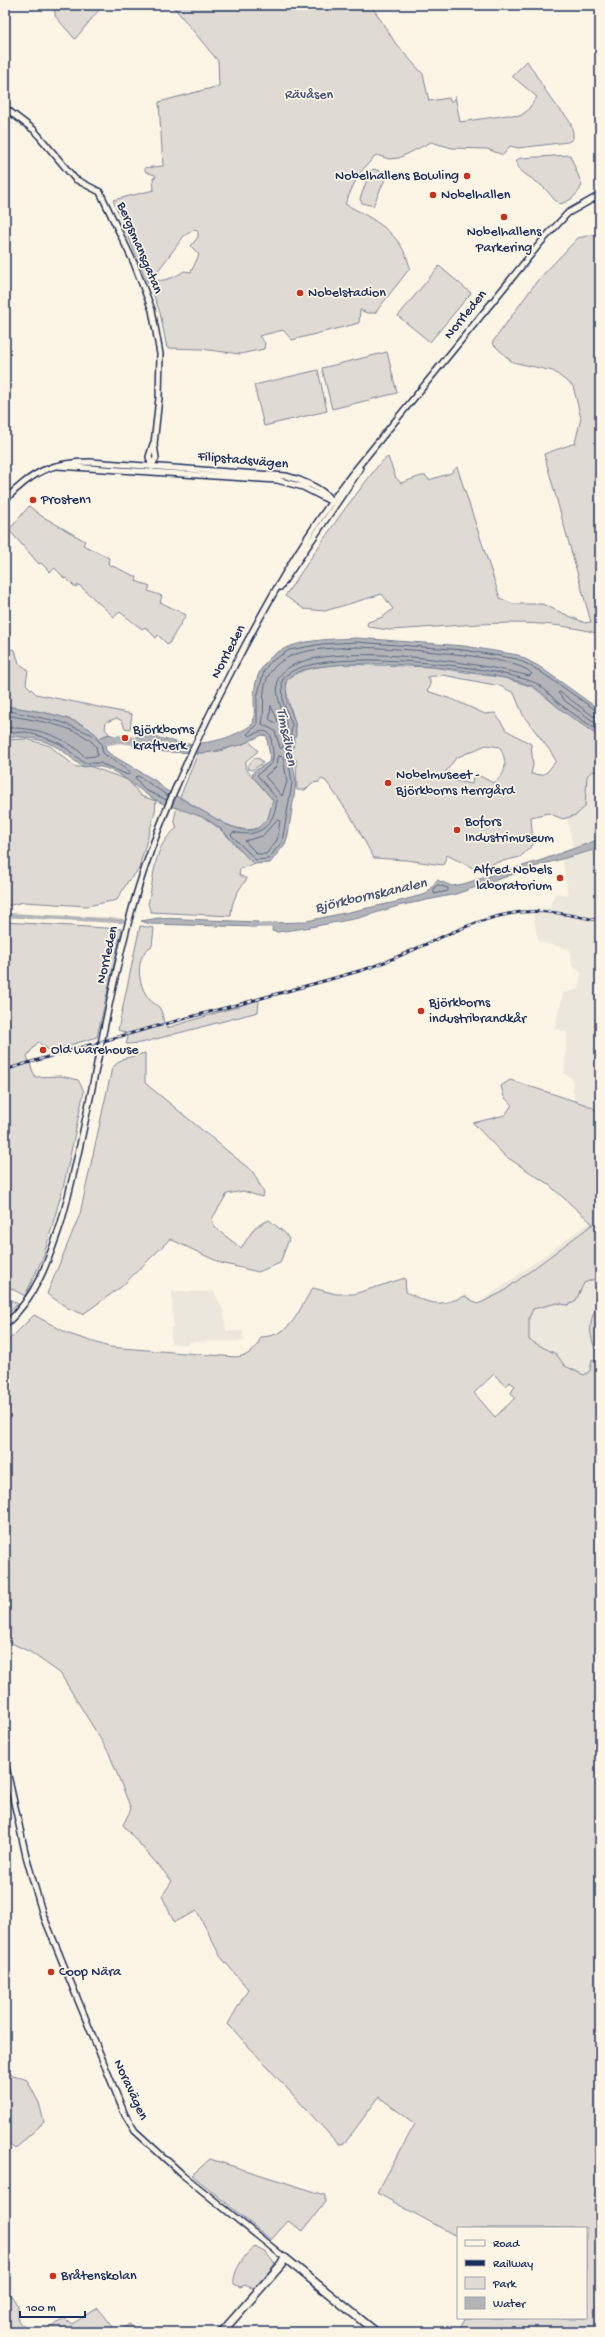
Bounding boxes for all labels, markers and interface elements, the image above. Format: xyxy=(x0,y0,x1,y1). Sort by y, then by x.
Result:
park label: Rävåsen xyxy=(285,87,333,104)
place label: Nobelhallens Bowling xyxy=(335,168,459,185)
marker: Nobelhallens Bowling xyxy=(462,171,472,181)
place label: Nobelhallen xyxy=(441,187,511,204)
marker: Nobelhallen xyxy=(428,190,438,200)
street label: Bergsmansgatan xyxy=(112,199,166,297)
marker: Nobelhallens Parkering xyxy=(499,212,509,222)
place label: Nobelhallens Parkering xyxy=(467,224,542,257)
place label: Nobelstadion xyxy=(308,285,386,302)
street label: Norrleden xyxy=(441,287,491,343)
marker: Nobelstadion xyxy=(295,288,305,298)
street label: Filipstadsvägen xyxy=(196,448,289,473)
place label: Prosten1 xyxy=(40,492,91,509)
marker: Prosten1 xyxy=(28,495,38,505)
street label: Norrleden xyxy=(208,622,250,682)
water label: Timsälven xyxy=(272,707,301,768)
place label: Björkborns kraftverk xyxy=(132,722,195,755)
marker: Björkborns kraftverk xyxy=(120,733,130,743)
place label: Nobelmuseet - Björkborns Herrgård xyxy=(395,767,516,800)
marker: Nobelmuseet - Björkborns Herrgård xyxy=(383,778,393,788)
place label: Bofors Industrimuseum xyxy=(464,814,554,847)
marker: Bofors Industrimuseum xyxy=(452,825,462,835)
place label: Alfred Nobels laboratorium xyxy=(473,862,553,895)
marker: Alfred Nobels laboratorium xyxy=(555,873,565,883)
water label: Björkbornskanalen xyxy=(313,874,429,918)
street label: Norrleden xyxy=(93,924,123,986)
place label: Björkborns industribrandkår xyxy=(428,995,527,1028)
marker: Björkborns industribrandkår xyxy=(416,1006,426,1016)
place label: Old warehouse xyxy=(51,1042,139,1059)
marker: Old warehouse xyxy=(38,1045,48,1055)
place label: Coop Nära xyxy=(59,1964,122,1981)
marker: Coop Nära xyxy=(46,1967,56,1977)
street label: Noravägen xyxy=(109,2057,152,2123)
legend xyxy=(457,2227,587,2319)
text: Road xyxy=(493,2238,520,2252)
text: Railway xyxy=(493,2258,533,2272)
place label: Bråtenskolan xyxy=(60,2268,137,2285)
marker: Bråtenskolan xyxy=(48,2271,58,2281)
text: Park xyxy=(492,2278,518,2292)
scale bar xyxy=(20,2293,85,2319)
text: Water xyxy=(493,2298,527,2312)
text: 100 m xyxy=(25,2302,56,2316)

